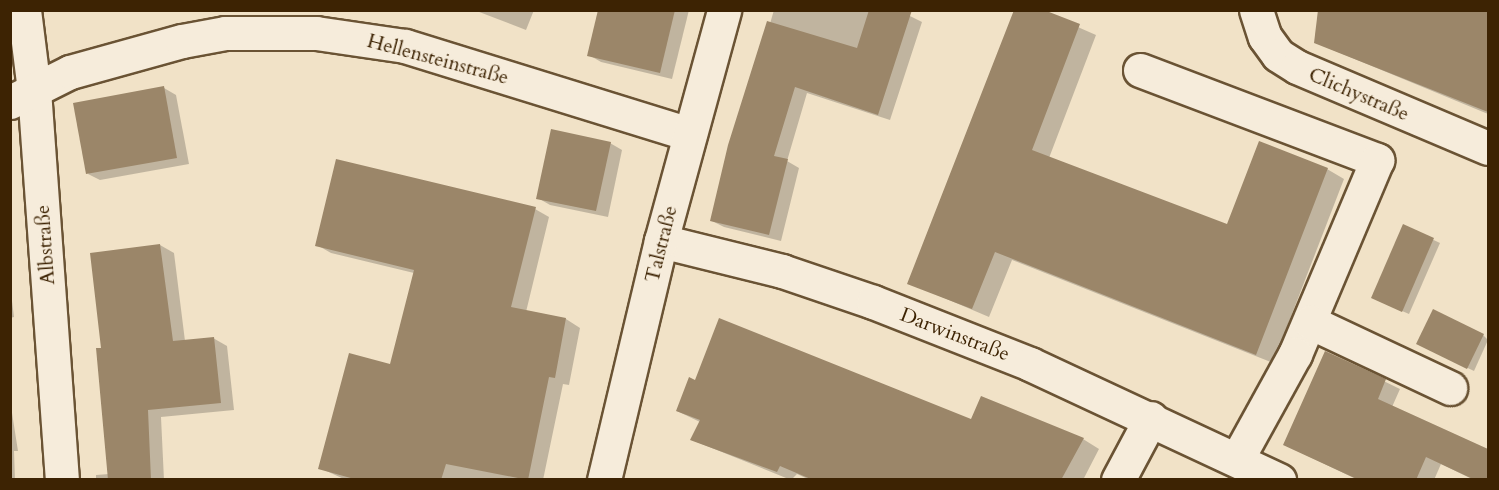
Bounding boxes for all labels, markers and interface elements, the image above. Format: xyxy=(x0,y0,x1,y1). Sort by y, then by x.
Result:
street label: Hellensteinstraße xyxy=(365,29,511,89)
street label: Clichystraße xyxy=(1305,62,1413,126)
street label: Talstraße xyxy=(640,203,682,285)
street label: Albstraße xyxy=(30,204,60,286)
street label: Darwinstraße xyxy=(897,302,1013,366)

